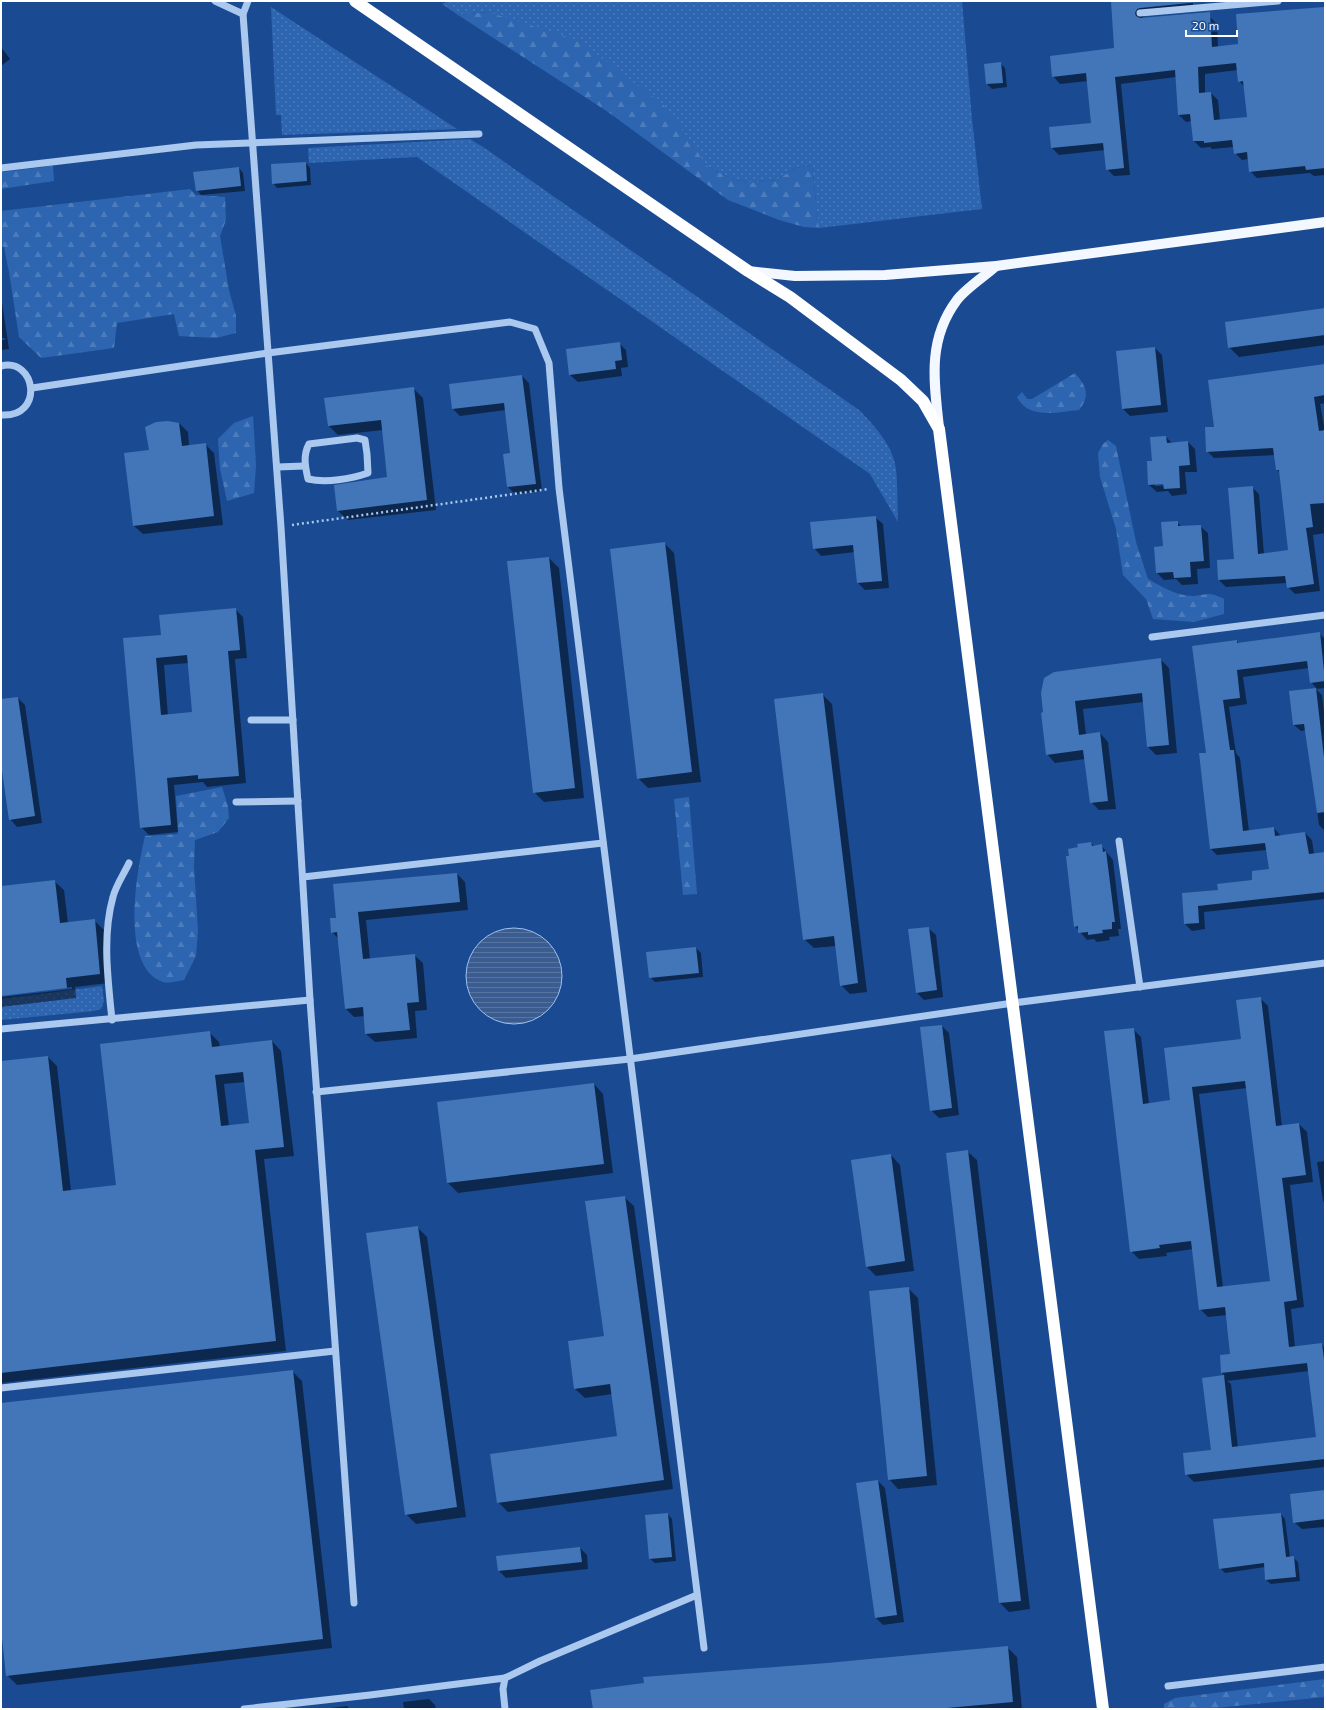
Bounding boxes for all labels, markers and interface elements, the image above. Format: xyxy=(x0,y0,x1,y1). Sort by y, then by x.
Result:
scale bar xyxy=(1186,12,1237,38)
text: 20 m xyxy=(1192,18,1219,32)

